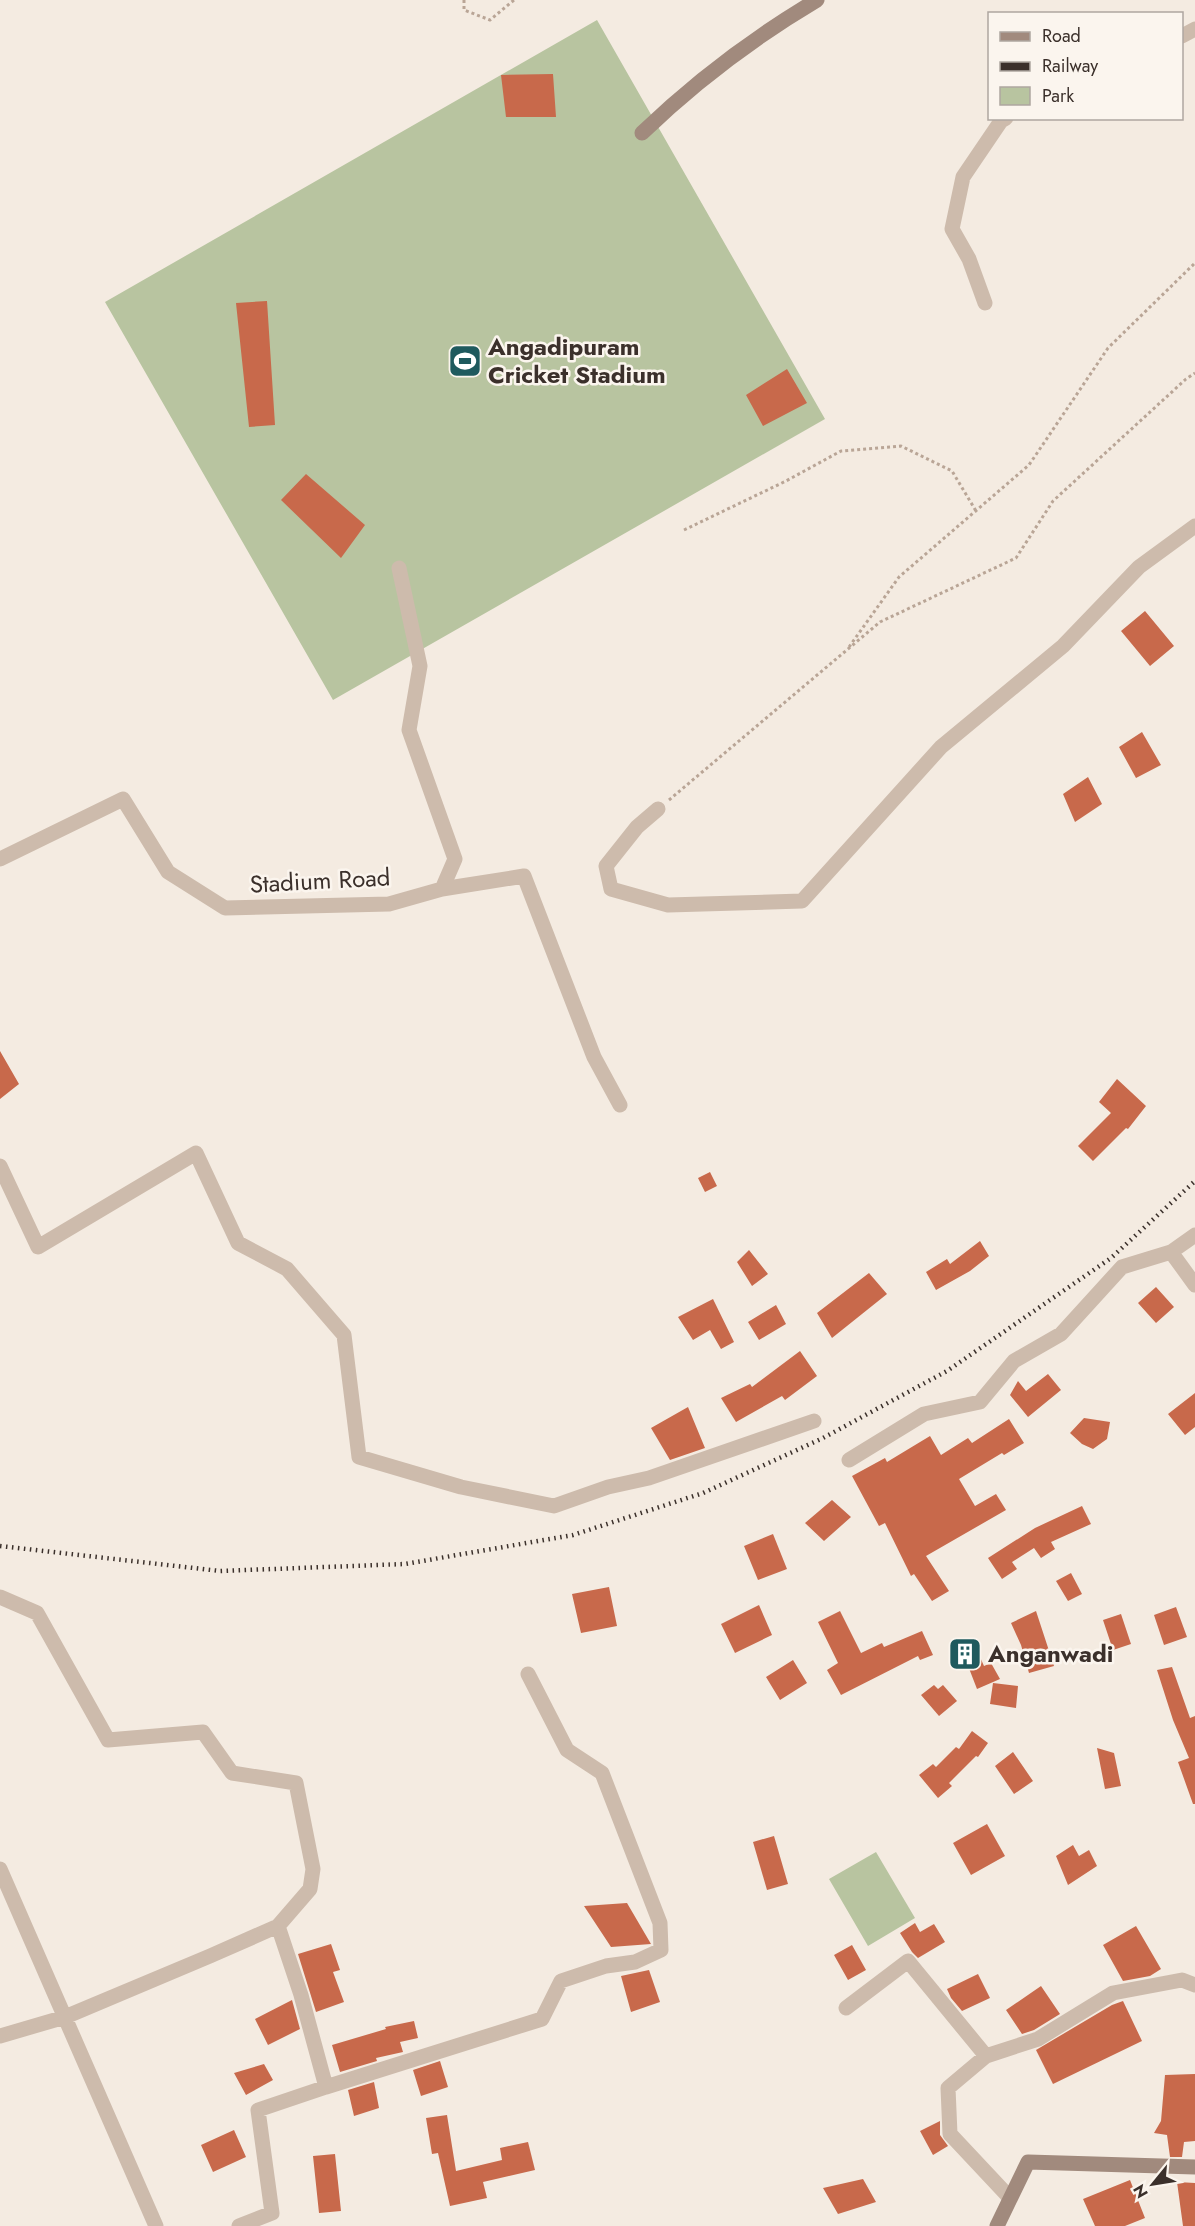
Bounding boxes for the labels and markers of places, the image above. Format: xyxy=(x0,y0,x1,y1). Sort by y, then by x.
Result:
place label: Angadipuram Cricket Stadium xyxy=(487,329,666,392)
sports icon: Angadipuram Cricket Stadium xyxy=(447,343,483,379)
building icon: Anganwadi xyxy=(947,1636,983,1672)
place label: Anganwadi xyxy=(987,1636,1113,1671)

